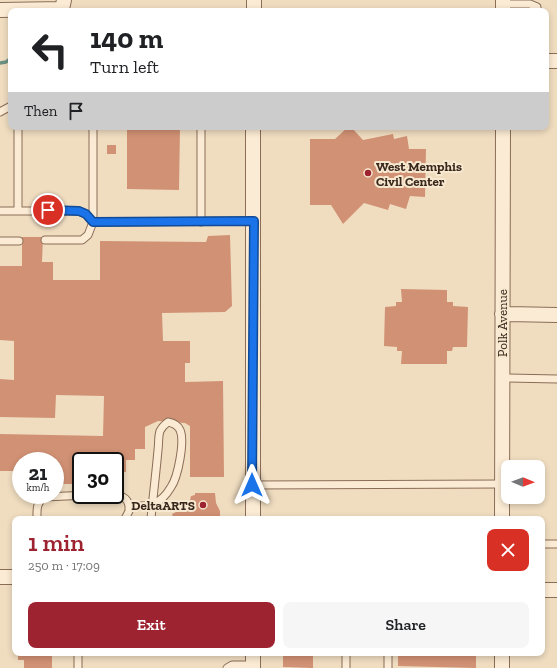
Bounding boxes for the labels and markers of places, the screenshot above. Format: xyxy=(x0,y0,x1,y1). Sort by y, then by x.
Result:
place label: West Memphis Civil Center xyxy=(376,159,462,189)
marker: West Memphis Civil Center xyxy=(363,168,373,178)
pin xyxy=(31,193,65,227)
place label: DeltaARTS xyxy=(131,498,195,513)
marker: DeltaARTS xyxy=(198,500,208,510)

